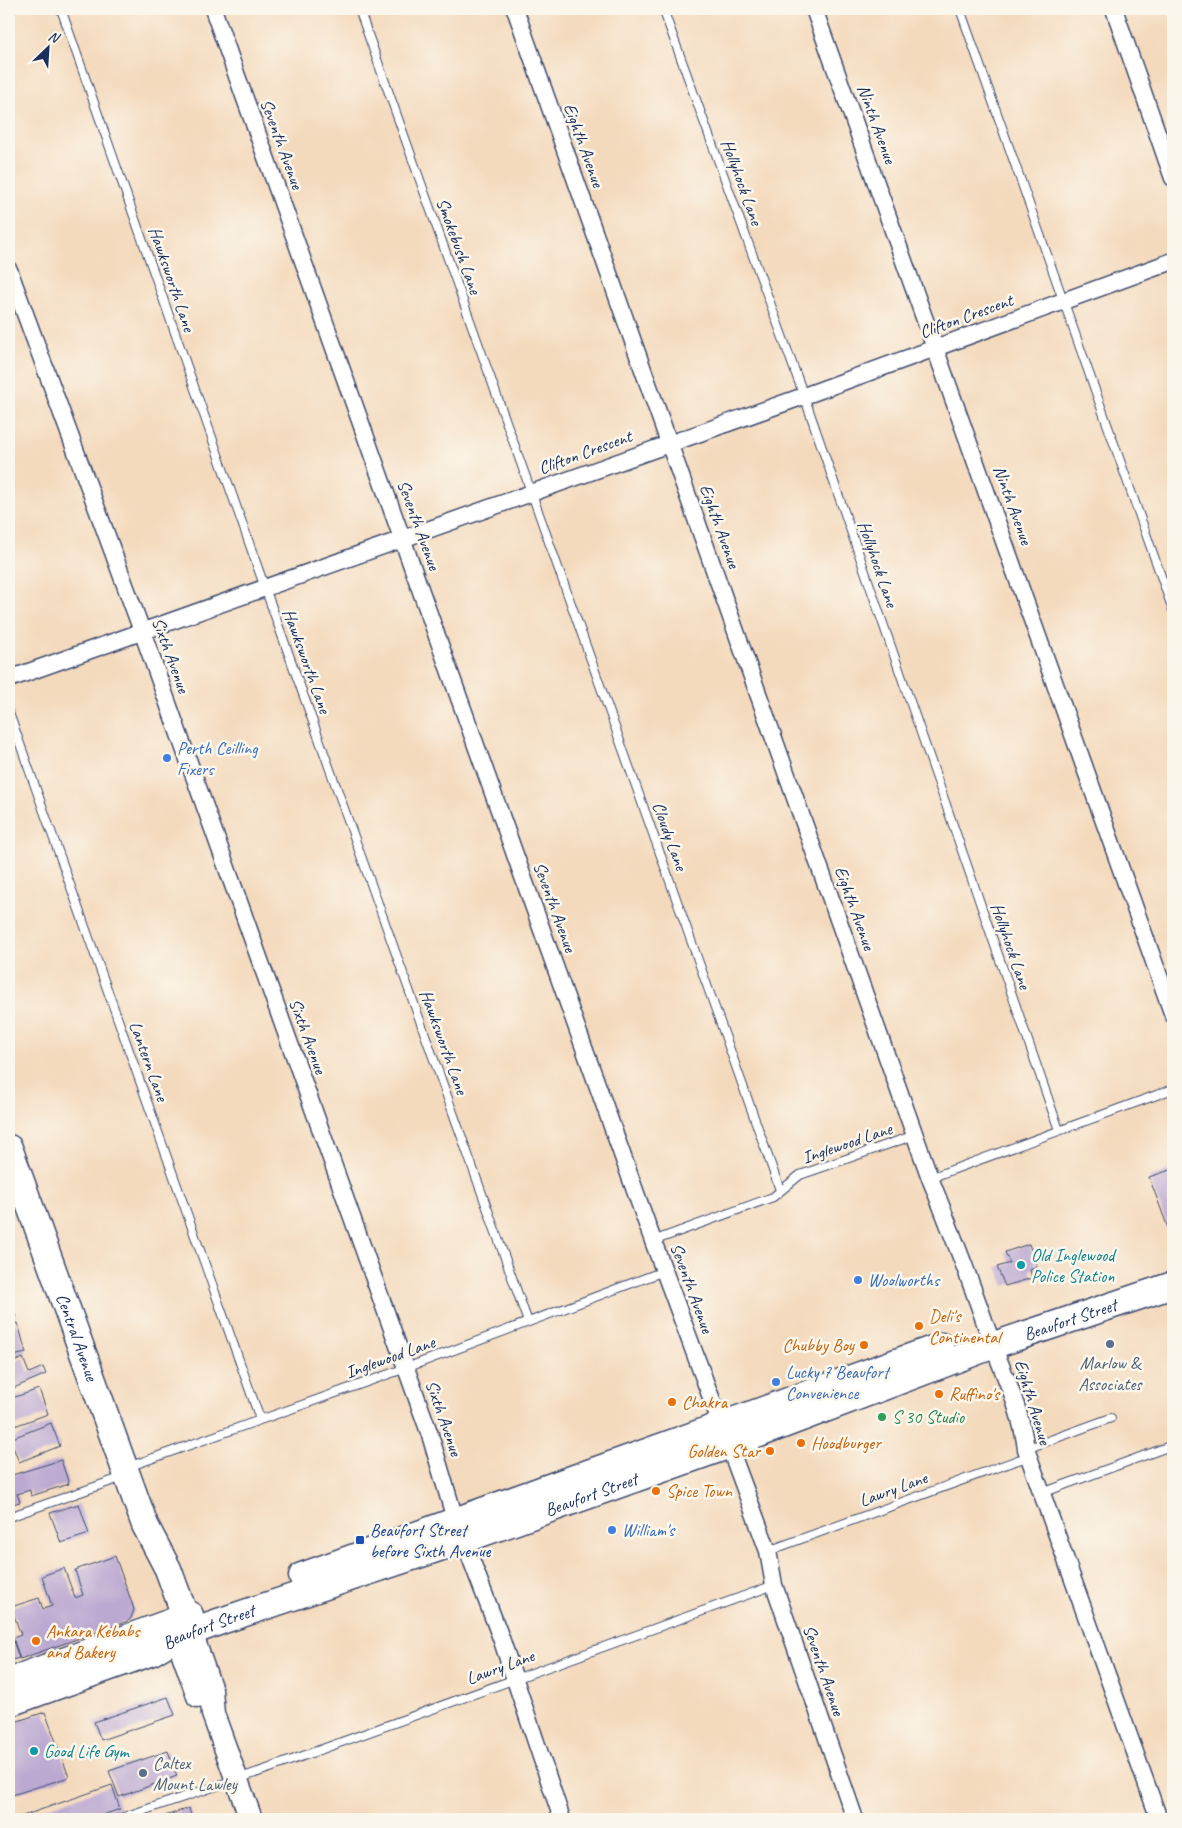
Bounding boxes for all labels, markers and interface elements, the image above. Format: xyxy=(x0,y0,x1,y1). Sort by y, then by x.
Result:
north arrow xyxy=(22,22,72,72)
text: N xyxy=(46,27,63,47)
street label: Ninth Avenue xyxy=(853,81,902,168)
street label: Seventh Avenue xyxy=(256,96,309,193)
street label: Eighth Avenue xyxy=(559,100,610,191)
street label: Hollyhock Lane xyxy=(716,136,768,229)
street label: Smokebush Lane xyxy=(431,195,487,298)
street label: Hawksworth Lane xyxy=(144,224,201,335)
street label: Clifton Crescent xyxy=(916,288,1017,343)
street label: Clifton Crescent xyxy=(535,424,636,479)
street label: Ninth Avenue xyxy=(989,462,1038,549)
street label: Seventh Avenue xyxy=(393,477,446,574)
street label: Eighth Avenue xyxy=(695,481,746,572)
street label: Hollyhock Lane xyxy=(853,518,903,611)
street label: Hawksworth Lane xyxy=(278,606,336,717)
street label: Sixth Avenue xyxy=(147,614,195,697)
place label: Perth Ceilling Fixers xyxy=(177,737,259,780)
marker: Perth Ceilling Fixers xyxy=(161,752,173,764)
street label: Cloudy Lane xyxy=(647,799,693,874)
street label: Seventh Avenue xyxy=(529,859,582,956)
street label: Eighth Avenue xyxy=(830,863,881,954)
street label: Hollyhock Lane xyxy=(986,900,1036,993)
street label: Hawksworth Lane xyxy=(415,987,473,1098)
street label: Sixth Avenue xyxy=(284,995,332,1078)
street label: Lantern Lane xyxy=(124,1018,174,1105)
street label: Inglewood Lane xyxy=(799,1117,896,1169)
street label: Seventh Avenue xyxy=(666,1240,719,1337)
place label: Old Inglewood Police Station xyxy=(1031,1244,1117,1287)
marker: Old Inglewood Police Station xyxy=(1015,1259,1027,1271)
place label: Woolworths xyxy=(868,1269,941,1291)
marker: Woolworths xyxy=(852,1274,864,1286)
street label: Central Avenue xyxy=(51,1291,103,1385)
street label: Beaufort Street xyxy=(1021,1293,1122,1345)
place label: Deli's Continental xyxy=(929,1305,1003,1348)
marker: Deli's Continental xyxy=(913,1320,925,1332)
street label: Inglewood Lane xyxy=(342,1330,439,1383)
place label: Chubby Boy xyxy=(782,1334,856,1356)
marker: Marlow & Associates xyxy=(1104,1338,1116,1350)
marker: Chubby Boy xyxy=(858,1339,870,1351)
place label: Marlow & Associates xyxy=(1079,1352,1143,1395)
street label: Eighth Avenue xyxy=(1010,1357,1057,1448)
place label: Lucky 7 Beaufort Convenience xyxy=(786,1361,892,1404)
marker: Lucky 7 Beaufort Convenience xyxy=(770,1376,782,1388)
street label: Sixth Avenue xyxy=(421,1377,468,1460)
place label: Ruffino's xyxy=(949,1383,1001,1405)
marker: Ruffino's xyxy=(933,1388,945,1400)
place label: Chakra xyxy=(682,1391,729,1413)
marker: Chakra xyxy=(666,1396,678,1408)
place label: S 30 Studio xyxy=(892,1406,966,1428)
marker: S 30 Studio xyxy=(876,1411,888,1423)
place label: Hoodburger xyxy=(811,1432,882,1454)
marker: Hoodburger xyxy=(795,1437,807,1449)
place label: Golden Star xyxy=(688,1440,762,1462)
marker: Golden Star xyxy=(764,1445,776,1457)
street label: Lawry Lane xyxy=(856,1466,931,1511)
street label: Beaufort Street xyxy=(542,1467,643,1521)
place label: Spice Town xyxy=(666,1480,733,1502)
marker: Spice Town xyxy=(650,1485,662,1497)
place label: Beaufort Street before Sixth Avenue xyxy=(370,1519,492,1562)
place label: William's xyxy=(622,1519,676,1541)
marker: William's xyxy=(606,1524,618,1536)
marker: Beaufort Street before Sixth Avenue xyxy=(354,1534,366,1546)
street label: Beaufort Street xyxy=(158,1599,260,1654)
place label: Ankara Kebabs and Bakery xyxy=(46,1620,141,1663)
street label: Seventh Avenue xyxy=(798,1622,850,1719)
marker: Ankara Kebabs and Bakery xyxy=(30,1635,42,1647)
street label: Lawry Lane xyxy=(463,1644,538,1689)
place label: Good Life Gym xyxy=(44,1740,130,1762)
marker: Good Life Gym xyxy=(28,1745,40,1757)
place label: Caltex Mount Lawley xyxy=(153,1752,239,1795)
marker: Caltex Mount Lawley xyxy=(137,1767,149,1779)

